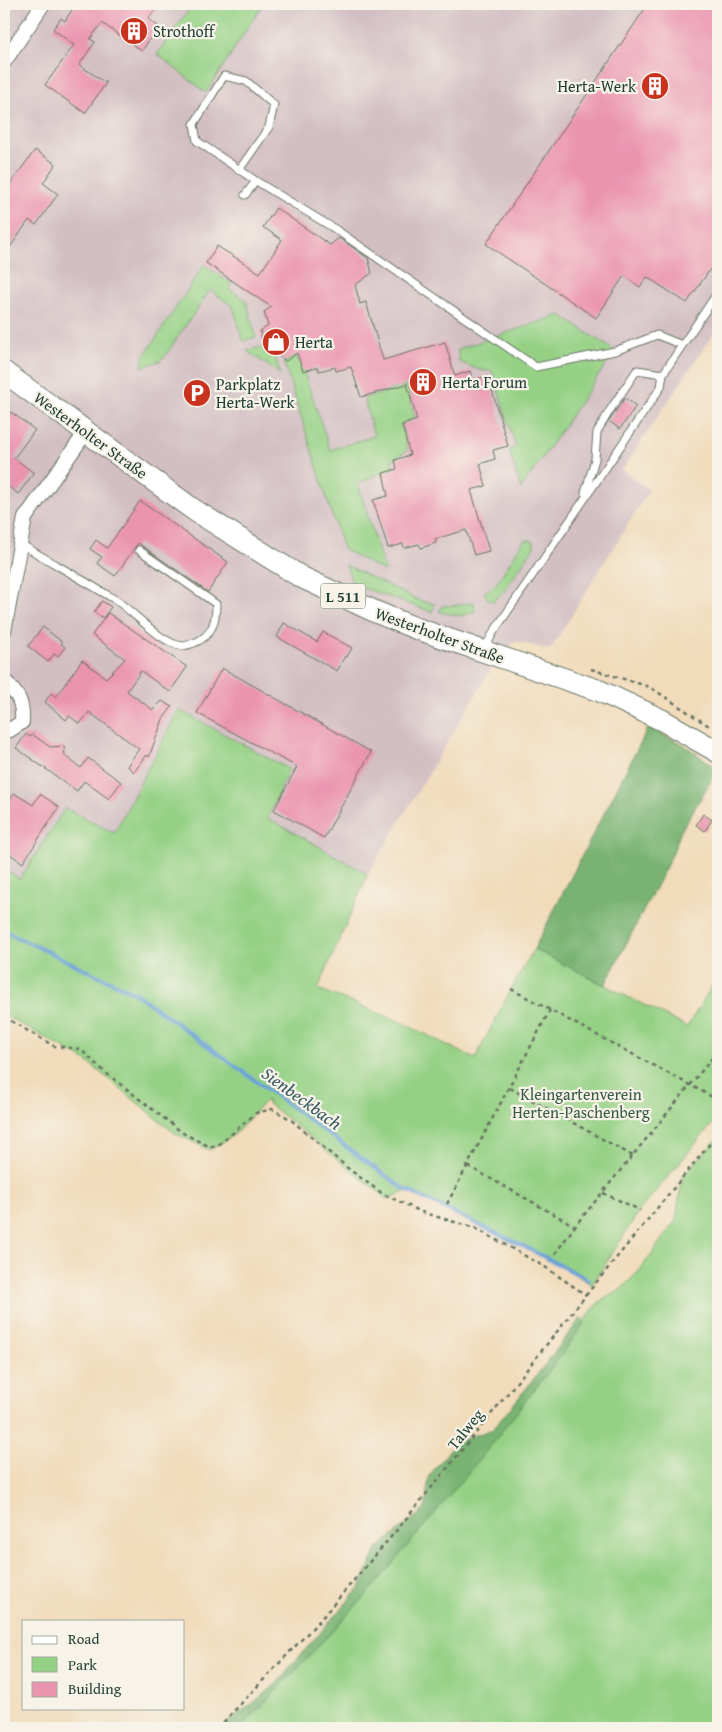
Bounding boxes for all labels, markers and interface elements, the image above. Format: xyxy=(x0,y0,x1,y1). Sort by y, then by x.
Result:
building icon: Strothoff xyxy=(119,16,149,46)
place label: Strothoff xyxy=(153,19,216,43)
building icon: Herta-Werk xyxy=(640,71,670,101)
place label: Herta-Werk xyxy=(557,74,637,98)
shop icon: Herta xyxy=(261,327,291,357)
place label: Herta xyxy=(295,330,333,354)
building icon: Herta Forum xyxy=(408,367,438,397)
place label: Herta Forum xyxy=(442,370,527,394)
place label: Parkplatz Herta-Werk xyxy=(216,372,296,414)
parking icon: Parkplatz Herta-Werk xyxy=(182,378,212,408)
street label: Westerholter Straße xyxy=(29,385,153,485)
road number: L 511 xyxy=(320,584,366,608)
street label: Westerholter Straße xyxy=(372,600,508,670)
water label: Sienbeckbach xyxy=(256,1060,348,1136)
park label: Kleingartenverein Herten-Paschenberg xyxy=(512,1082,650,1124)
street label: Talweg xyxy=(441,1403,489,1455)
legend xyxy=(22,1620,185,1710)
text: Road xyxy=(68,1628,99,1649)
text: Park xyxy=(68,1654,97,1675)
text: Building xyxy=(68,1678,122,1699)

